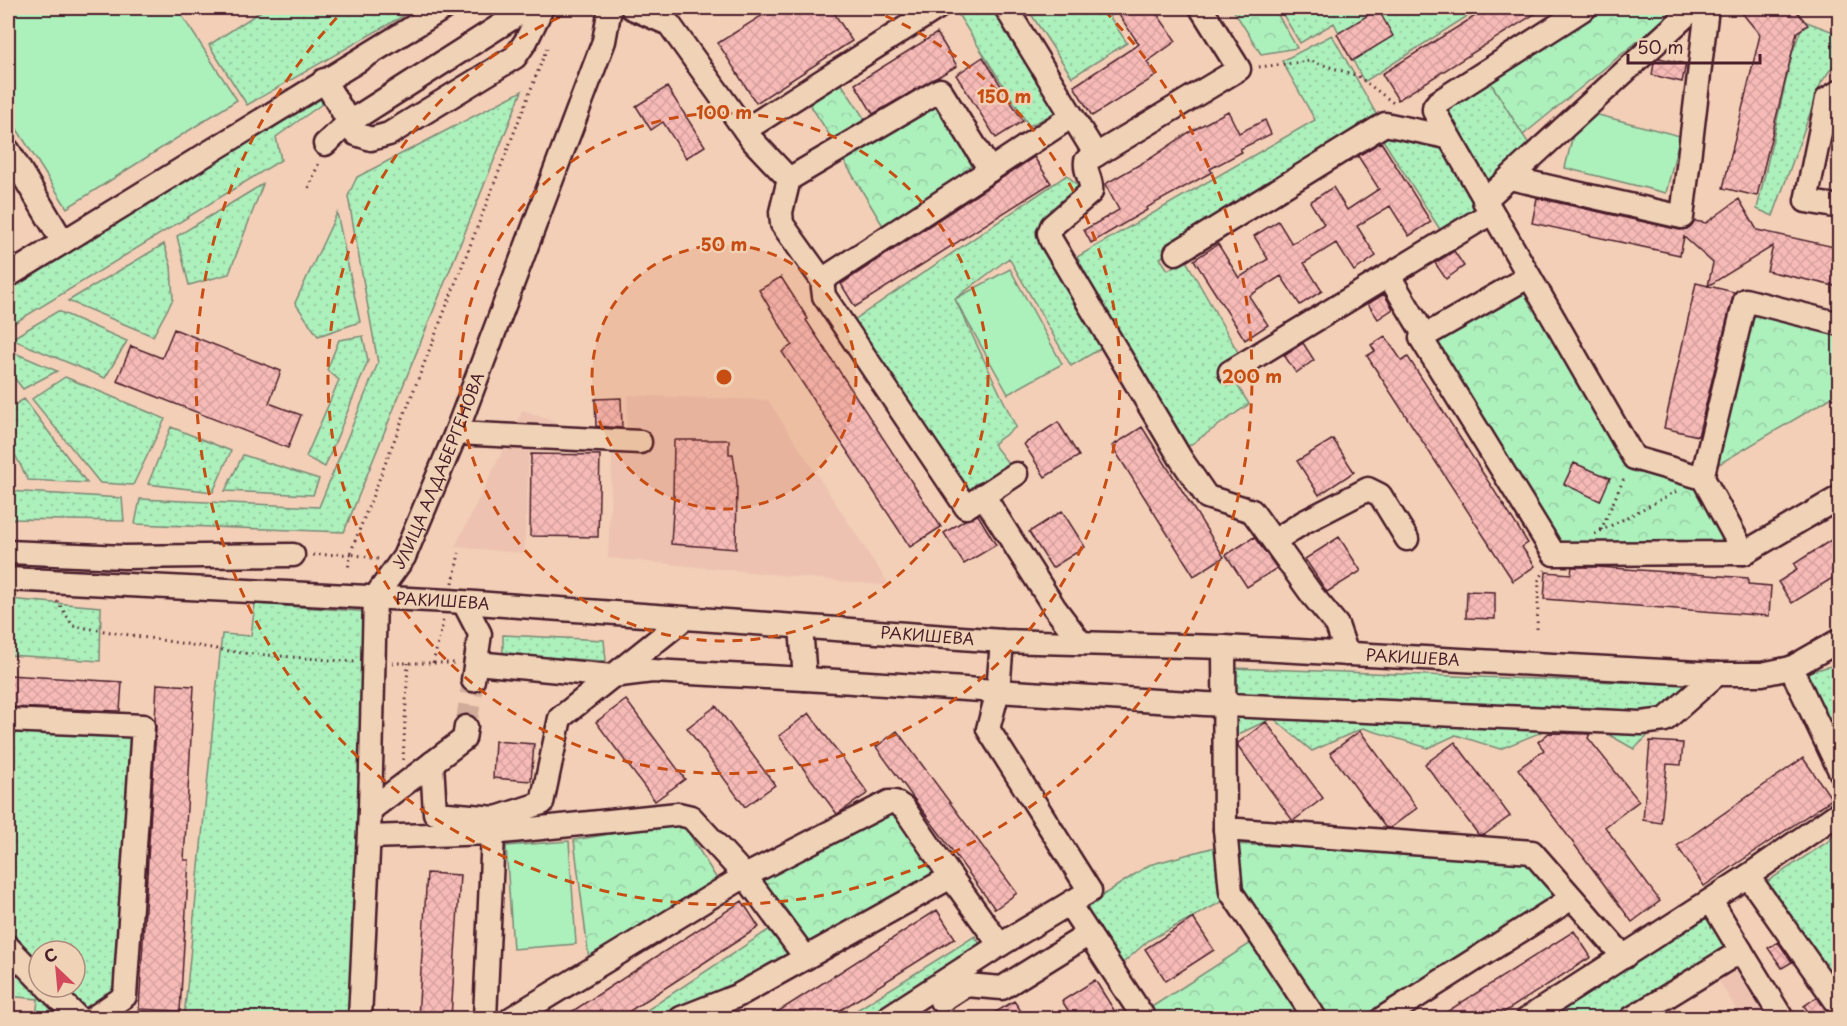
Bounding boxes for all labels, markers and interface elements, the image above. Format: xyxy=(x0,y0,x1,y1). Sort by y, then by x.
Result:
scale bar xyxy=(1628,27,1760,65)
text: 50 m xyxy=(1637,33,1684,60)
text: 150 m xyxy=(977,82,1031,109)
text: 100 m xyxy=(696,98,752,125)
text: 50 m xyxy=(701,230,747,257)
text: 200 m xyxy=(1222,362,1282,389)
centre of rings xyxy=(714,367,734,387)
street label: УЛИЦА АЛДАБЕРГЕНОВА xyxy=(386,368,489,573)
street label: РАКИШЕВА xyxy=(395,585,491,615)
street label: РАКИШЕВА xyxy=(879,619,976,650)
street label: РАКИШЕВА xyxy=(1365,642,1461,671)
north arrow xyxy=(27,939,87,999)
text: С xyxy=(39,941,61,968)

